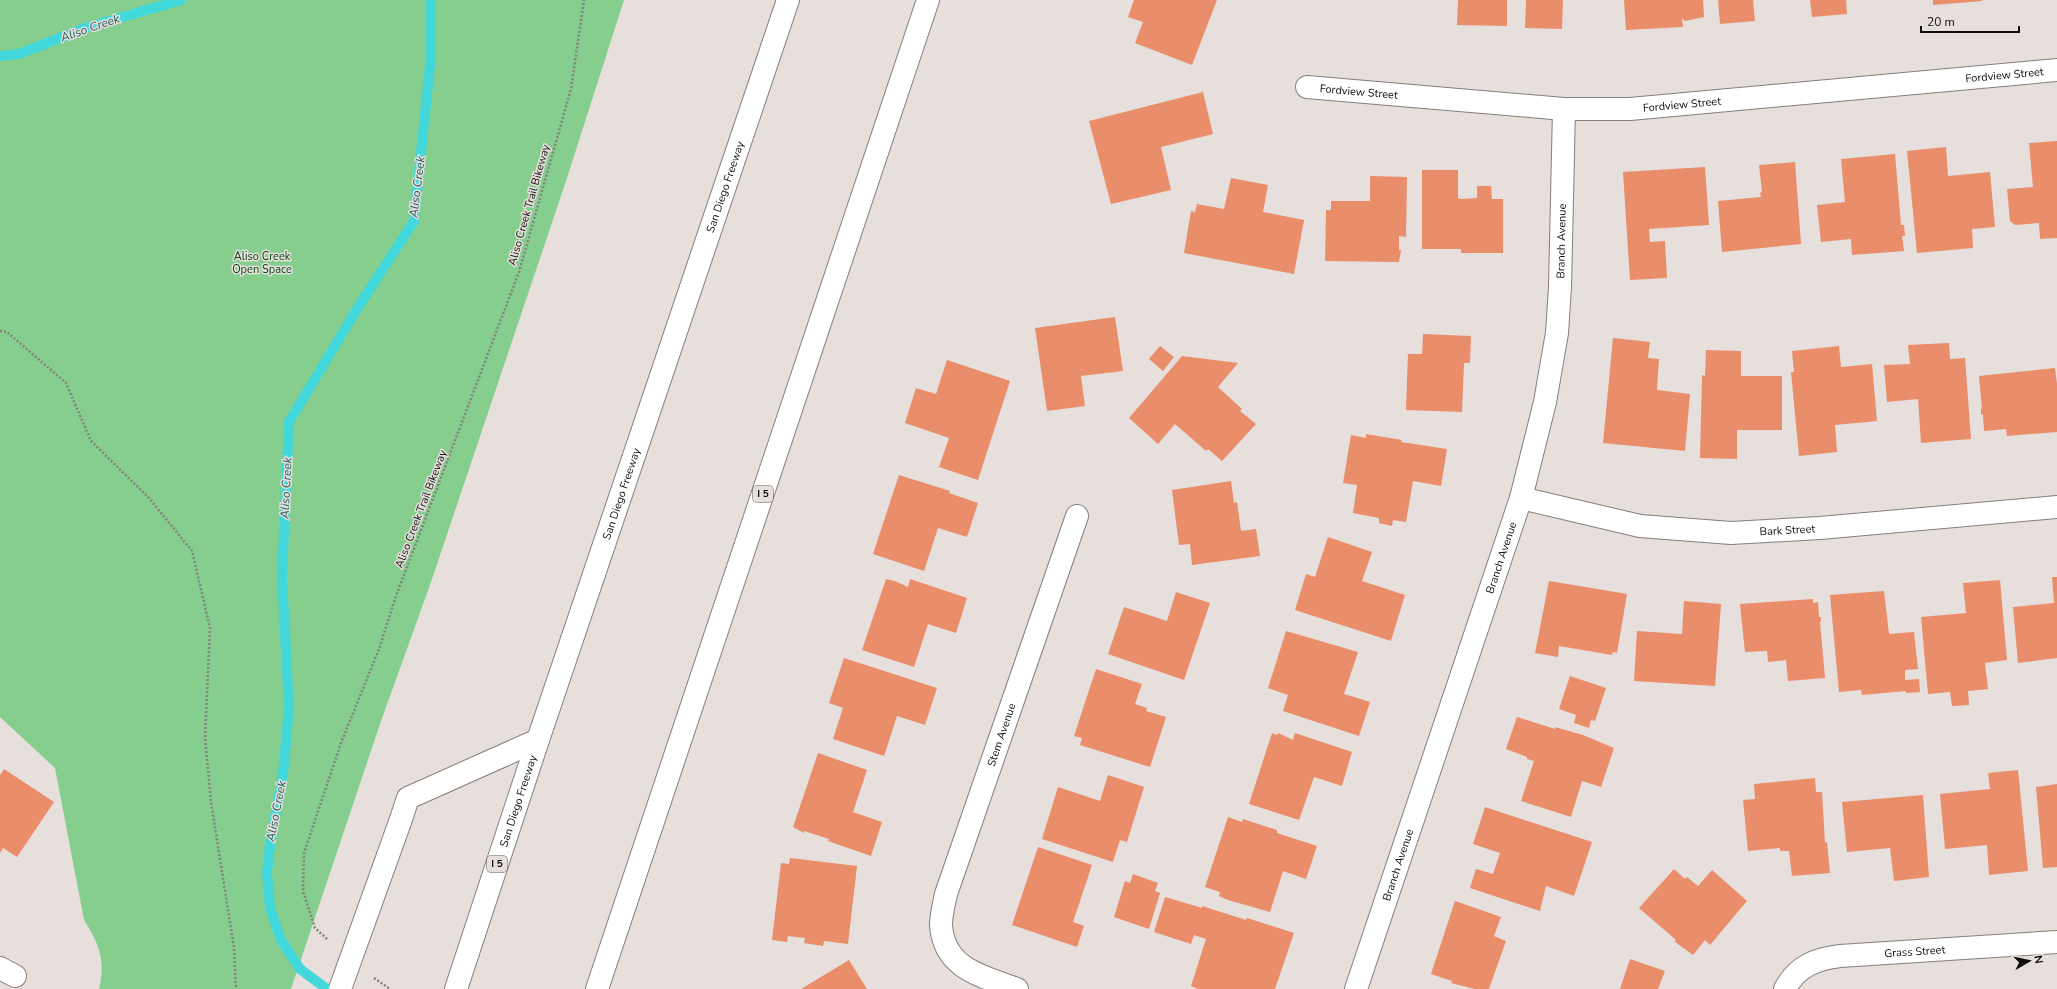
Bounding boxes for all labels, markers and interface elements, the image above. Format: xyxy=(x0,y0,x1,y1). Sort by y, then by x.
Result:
scale bar xyxy=(1921,8,2019,34)
water label: Aliso Creek xyxy=(57,10,123,46)
text: 20 m xyxy=(1927,14,1955,30)
street label: Fordview Street xyxy=(1965,64,2044,86)
street label: Fordview Street xyxy=(1319,81,1399,102)
street label: Fordview Street xyxy=(1642,93,1722,115)
street label: San Diego Freeway xyxy=(702,139,747,235)
street label: Aliso Creek Trail Bikeway xyxy=(505,142,554,267)
water label: Aliso Creek xyxy=(405,154,429,220)
street label: Branch Avenue xyxy=(1553,203,1569,279)
park label: Aliso Creek Open Space xyxy=(232,249,292,277)
street label: San Diego Freeway xyxy=(599,446,644,542)
street label: Aliso Creek Trail Bikeway xyxy=(392,448,451,570)
water label: Aliso Creek xyxy=(276,456,296,520)
road number: I 5 xyxy=(753,486,773,502)
street label: Branch Avenue xyxy=(1482,520,1520,596)
street label: Bark Street xyxy=(1759,521,1816,539)
street label: Stem Avenue xyxy=(983,701,1019,768)
street label: San Diego Freeway xyxy=(496,753,540,849)
water label: Aliso Creek xyxy=(262,778,290,844)
street label: Branch Avenue xyxy=(1379,827,1417,903)
road number: I 5 xyxy=(487,856,507,872)
north arrow xyxy=(2009,941,2049,981)
street label: Grass Street xyxy=(1884,942,1946,961)
text: N xyxy=(2030,954,2046,965)

